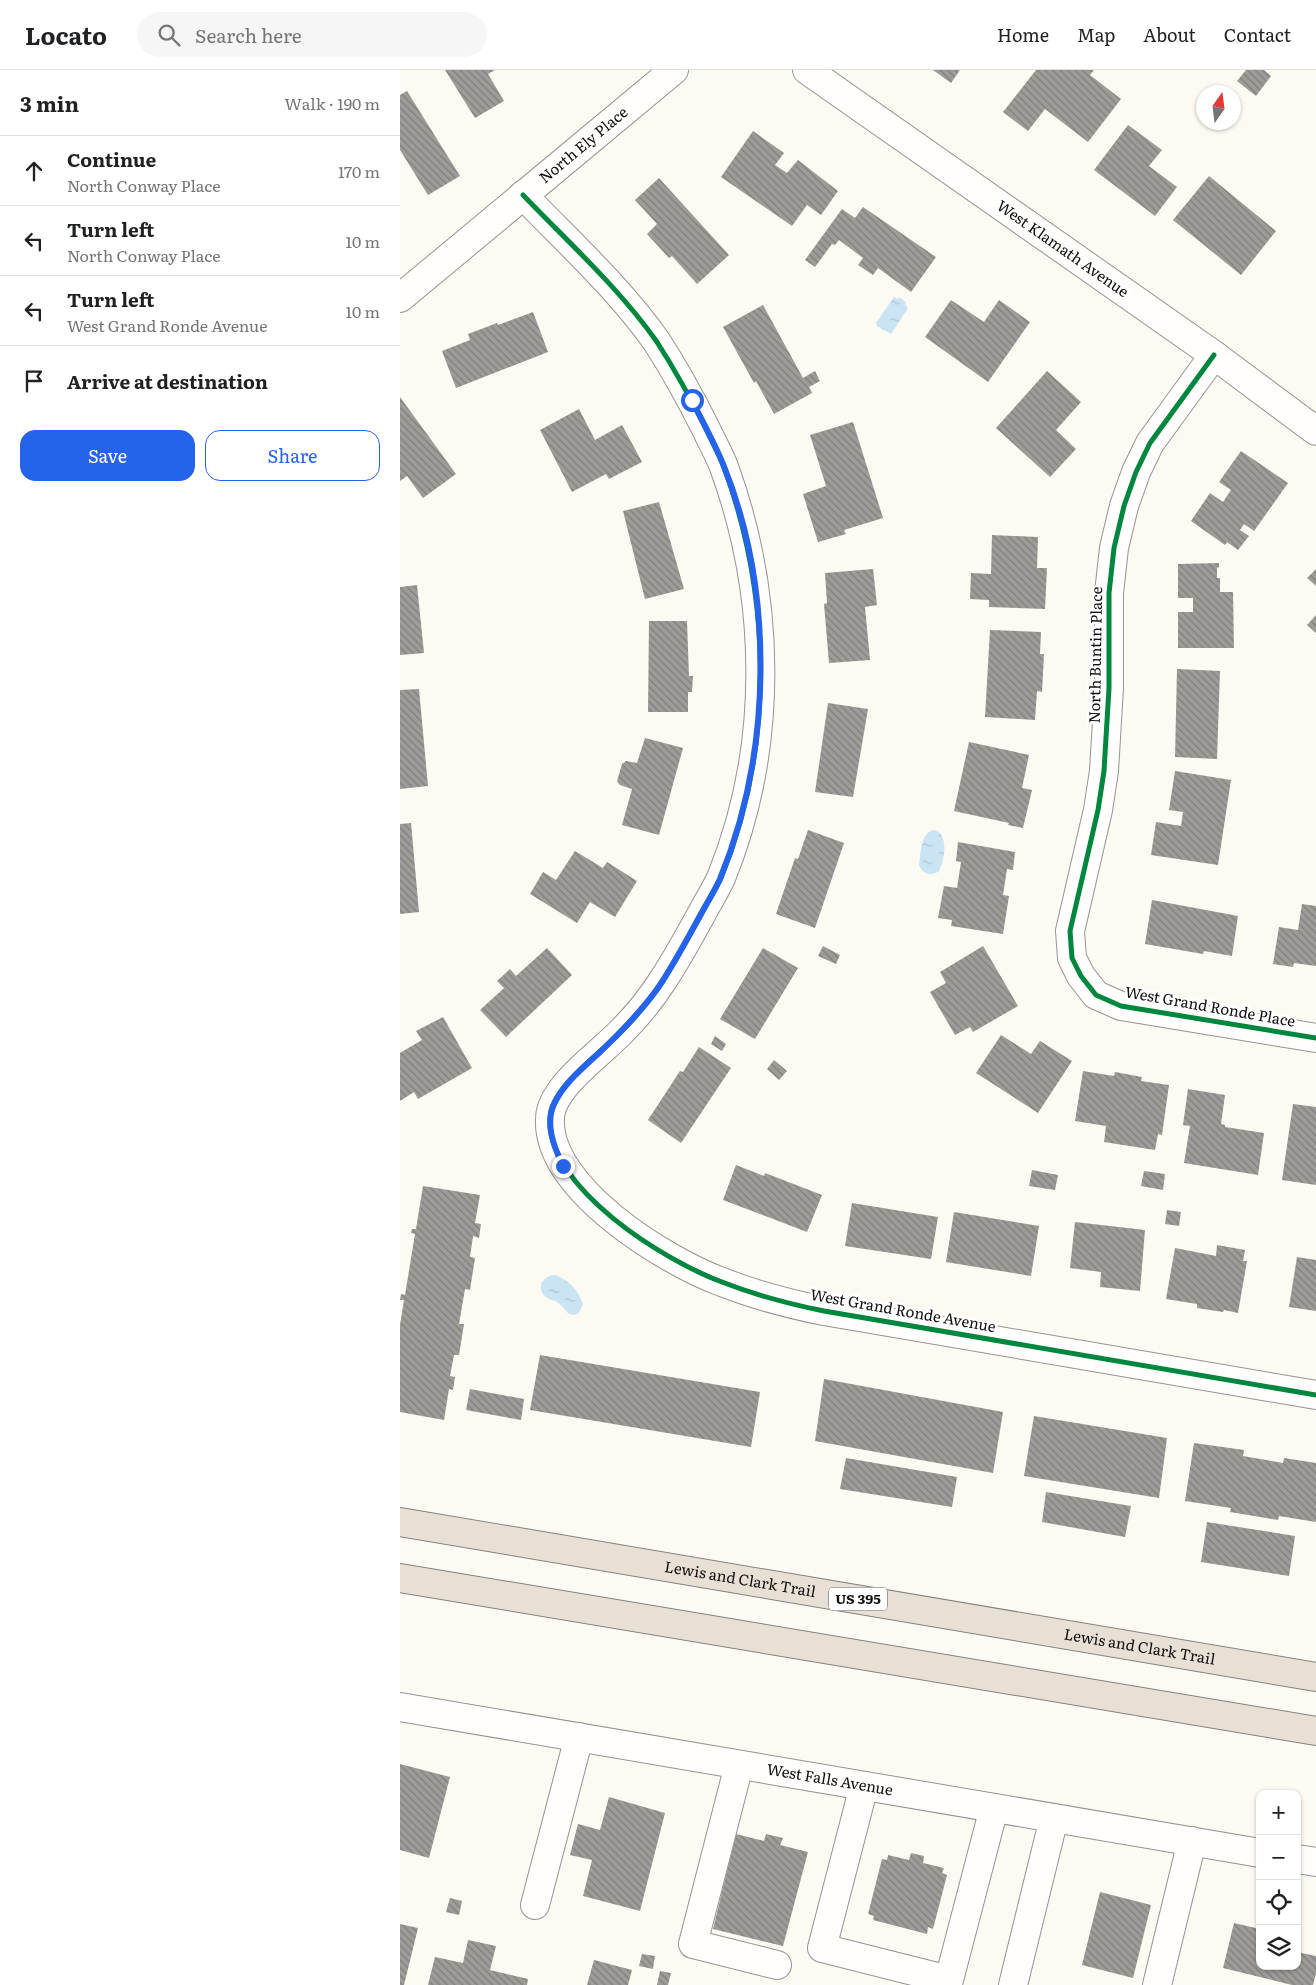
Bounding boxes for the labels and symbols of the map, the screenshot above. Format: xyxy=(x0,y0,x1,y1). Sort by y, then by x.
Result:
north arrow xyxy=(1196,85,1241,130)
street label: North Ely Place xyxy=(533,100,632,188)
street label: West Klamath Avenue xyxy=(993,193,1134,302)
route start xyxy=(681,389,704,412)
street label: North Buntin Place xyxy=(1082,586,1107,723)
street label: West Grand Ronde Place xyxy=(1123,979,1297,1032)
route end xyxy=(552,1155,575,1178)
street label: West Grand Ronde Avenue xyxy=(809,1282,998,1337)
street label: Lewis and Clark Trail xyxy=(663,1554,818,1602)
road number: US 395 xyxy=(829,1588,887,1610)
street label: Lewis and Clark Trail xyxy=(1062,1622,1217,1670)
street label: West Falls Avenue xyxy=(765,1756,895,1801)

